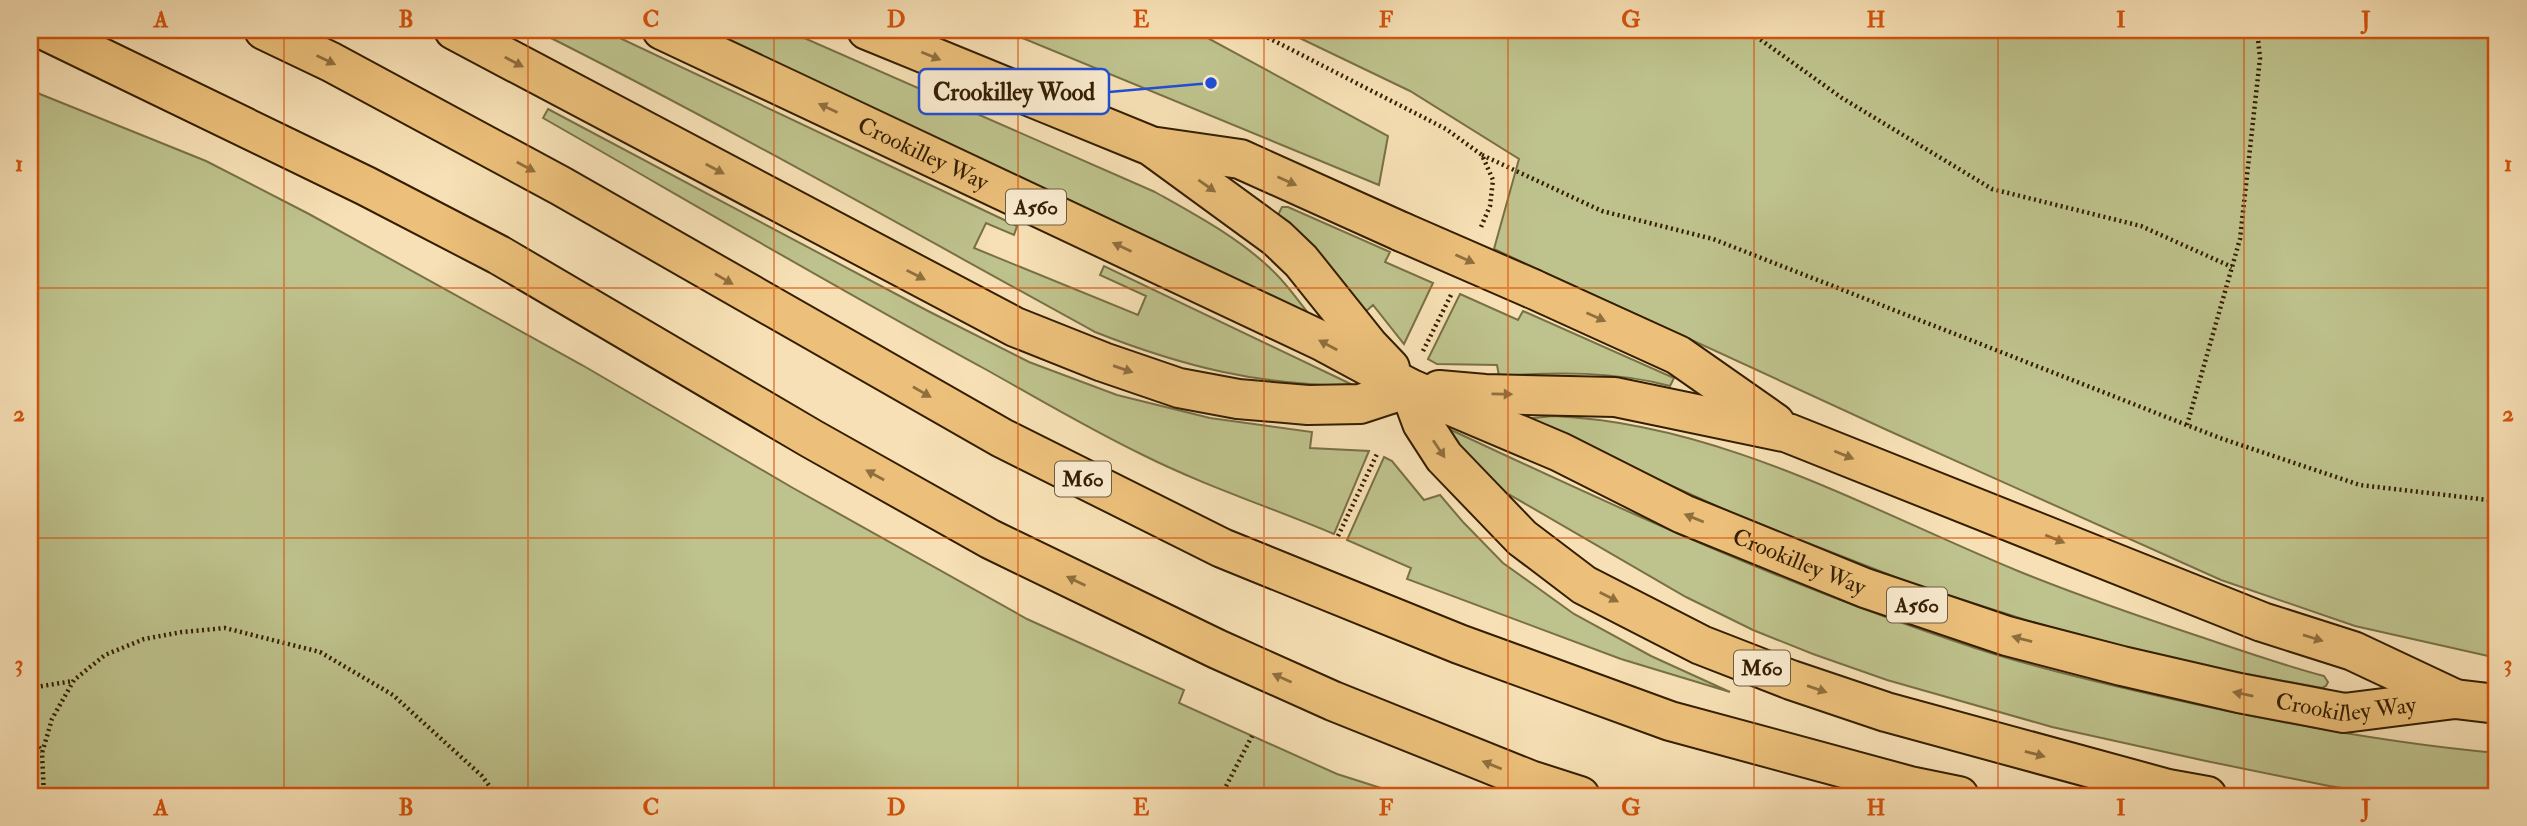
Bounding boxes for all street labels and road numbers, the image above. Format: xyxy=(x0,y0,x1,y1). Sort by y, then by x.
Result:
street label: Crookilley Way xyxy=(853,110,994,197)
road number: A560 xyxy=(1006,190,1066,224)
road number: M60 xyxy=(1055,462,1111,496)
street label: Crookilley Way xyxy=(1728,522,1871,602)
road number: A560 xyxy=(1887,588,1947,622)
road number: M60 xyxy=(1734,650,1790,686)
street label: Crookilley Way xyxy=(2273,686,2418,728)

